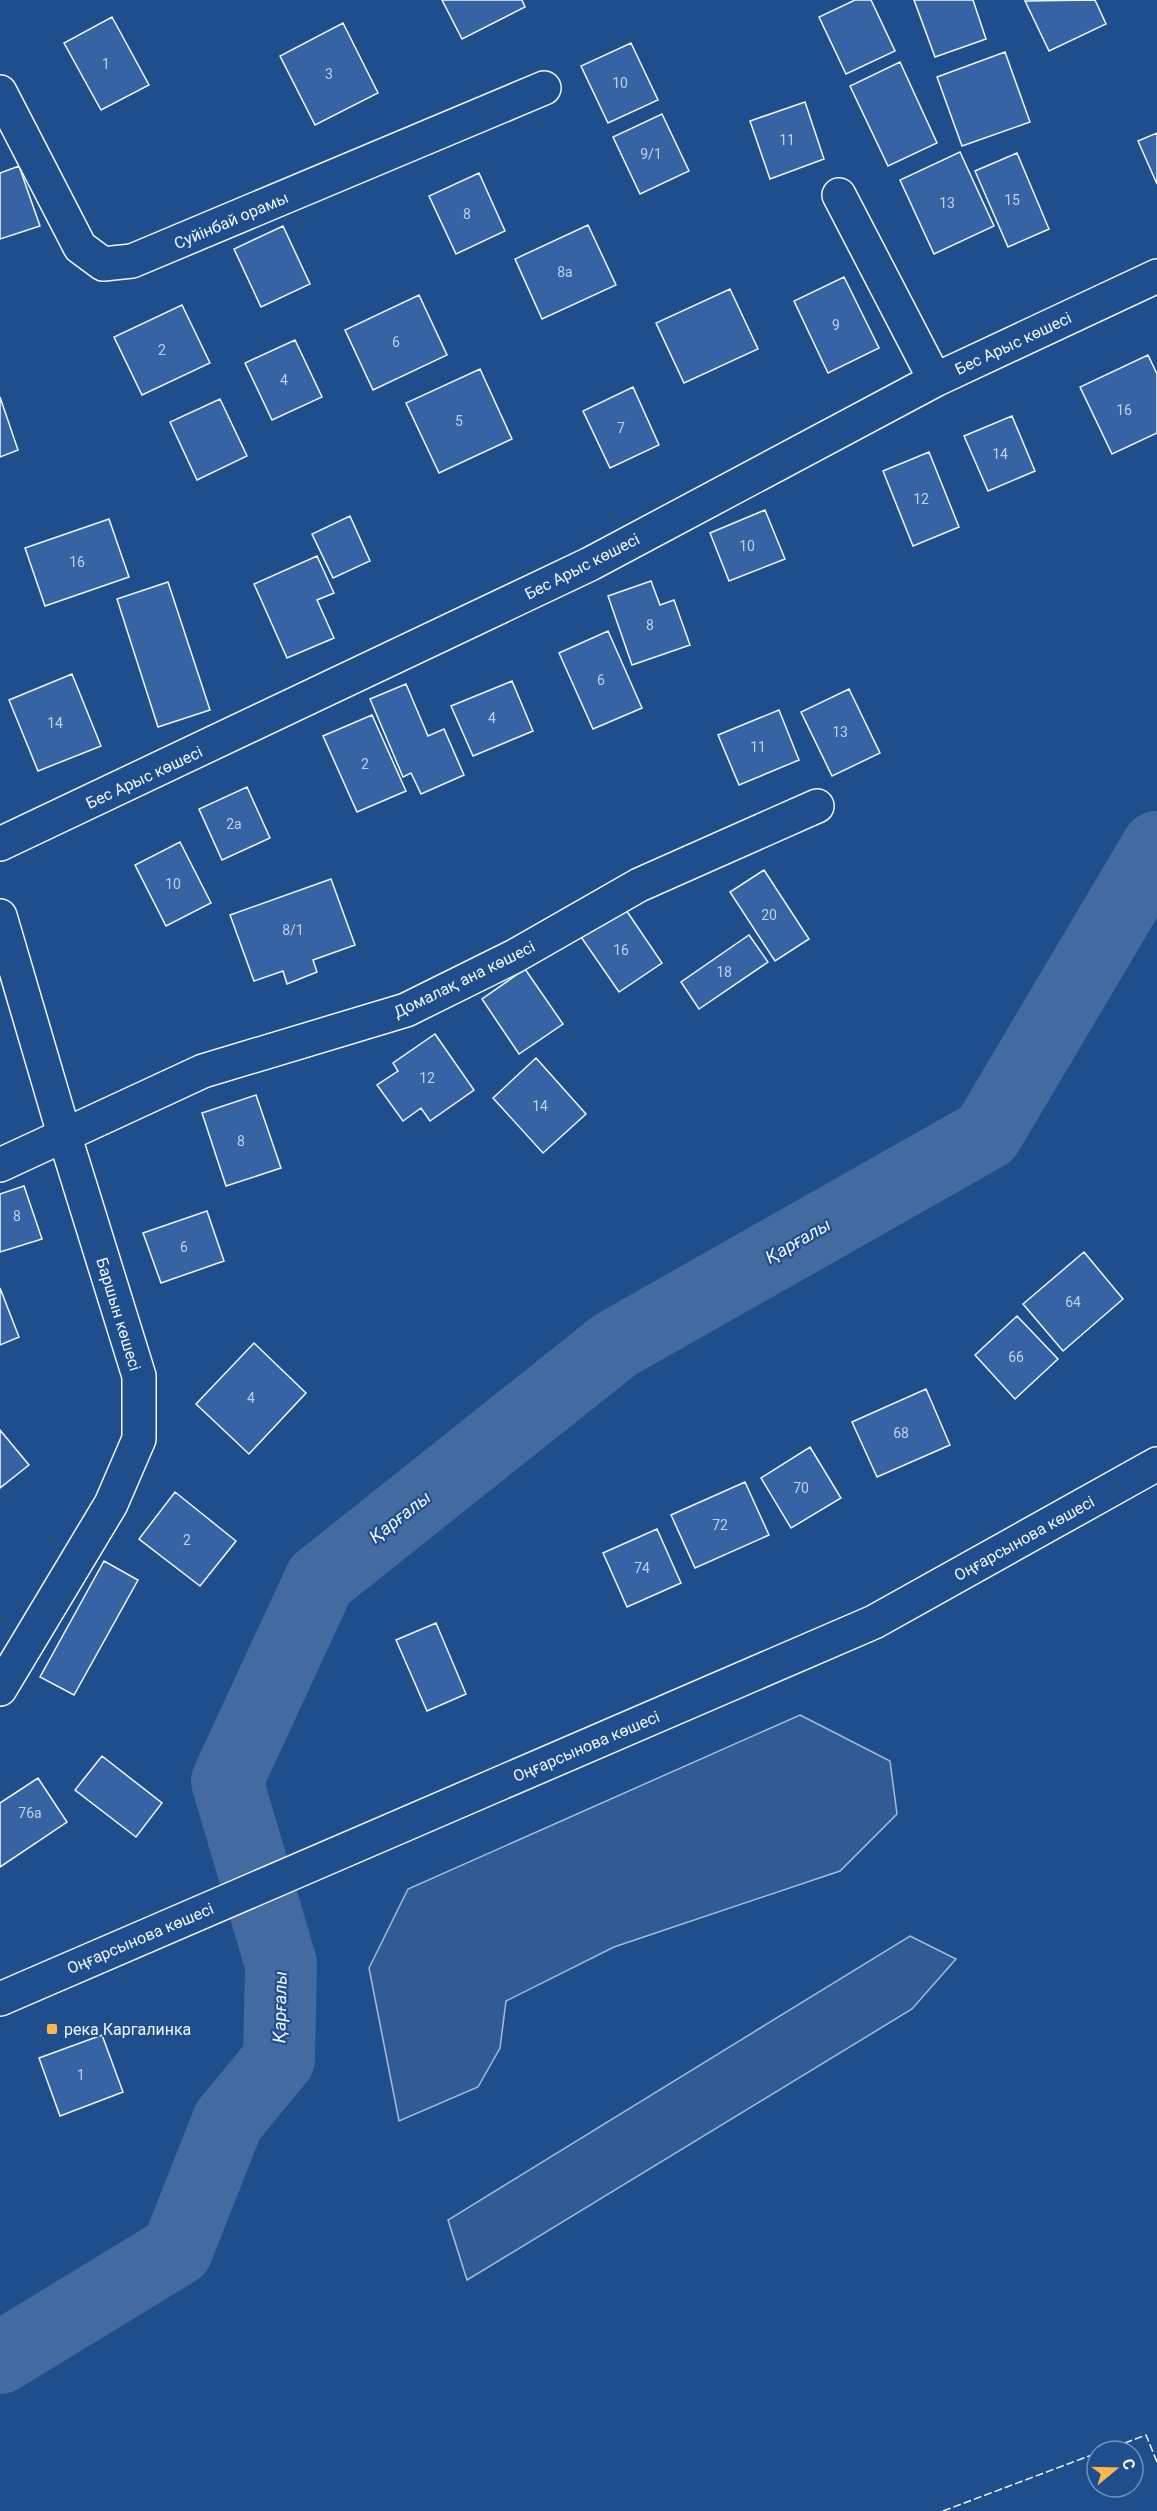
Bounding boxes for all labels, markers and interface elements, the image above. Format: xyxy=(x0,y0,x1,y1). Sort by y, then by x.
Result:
house number: 1 xyxy=(102,56,110,72)
house number: 3 xyxy=(325,66,333,82)
house number: 10 xyxy=(612,75,628,91)
house number: 11 xyxy=(779,132,795,148)
house number: 9/1 xyxy=(640,146,662,162)
street label: Суйінбай орамы xyxy=(171,188,291,253)
house number: 15 xyxy=(1004,192,1020,208)
house number: 13 xyxy=(939,195,955,211)
house number: 8 xyxy=(463,206,471,222)
house number: 8а xyxy=(557,264,573,280)
street label: Бес Арыс көшесі xyxy=(952,308,1075,379)
house number: 9 xyxy=(832,317,840,333)
house number: 6 xyxy=(392,334,400,350)
house number: 2 xyxy=(158,342,166,358)
house number: 4 xyxy=(280,372,288,388)
house number: 16 xyxy=(1116,402,1132,418)
house number: 5 xyxy=(455,413,463,429)
house number: 7 xyxy=(617,420,625,436)
house number: 14 xyxy=(992,446,1008,462)
house number: 12 xyxy=(913,491,929,507)
street label: Бес Арыс көшесі xyxy=(522,529,643,604)
house number: 10 xyxy=(739,538,755,554)
house number: 16 xyxy=(69,554,85,570)
house number: 8 xyxy=(646,617,654,633)
house number: 6 xyxy=(597,672,605,688)
house number: 4 xyxy=(488,710,496,726)
house number: 14 xyxy=(47,715,63,731)
house number: 13 xyxy=(832,724,848,740)
house number: 11 xyxy=(750,739,766,755)
street label: Бес Арыс көшесі xyxy=(83,742,206,813)
house number: 2 xyxy=(361,756,369,772)
house number: 2а xyxy=(226,816,242,832)
house number: 10 xyxy=(165,876,181,892)
house number: 20 xyxy=(761,907,777,923)
house number: 8/1 xyxy=(282,922,304,938)
street label: Домалақ ана көшесі xyxy=(390,937,538,1022)
house number: 16 xyxy=(613,942,629,958)
house number: 18 xyxy=(716,964,732,980)
house number: 12 xyxy=(419,1070,435,1086)
house number: 14 xyxy=(532,1098,548,1114)
house number: 8 xyxy=(237,1133,245,1149)
house number: 8 xyxy=(13,1208,21,1224)
water label: Қарғалы xyxy=(761,1213,834,1268)
house number: 6 xyxy=(180,1239,188,1255)
street label: Баршын көшесі xyxy=(92,1255,145,1373)
house number: 64 xyxy=(1065,1294,1081,1310)
house number: 66 xyxy=(1008,1349,1024,1365)
house number: 4 xyxy=(247,1390,255,1406)
house number: 68 xyxy=(893,1425,909,1441)
house number: 70 xyxy=(793,1480,809,1496)
water label: Қарғалы xyxy=(365,1486,435,1547)
street label: Оңғарсынова көшесі xyxy=(951,1492,1098,1585)
house number: 72 xyxy=(712,1517,728,1533)
house number: 2 xyxy=(183,1532,191,1548)
house number: 74 xyxy=(634,1560,650,1576)
street label: Оңғарсынова көшесі xyxy=(510,1707,662,1786)
house number: 76а xyxy=(18,1805,42,1821)
street label: Оңғарсынова көшесі xyxy=(64,1899,216,1978)
water label: Қарғалы xyxy=(268,1971,291,2043)
place label: река Каргалинка xyxy=(64,2020,191,2039)
marker: река Каргалинка xyxy=(45,2022,59,2036)
house number: 1 xyxy=(77,2067,85,2083)
north arrow xyxy=(1085,2439,1145,2499)
text: С xyxy=(1118,2456,1139,2472)

